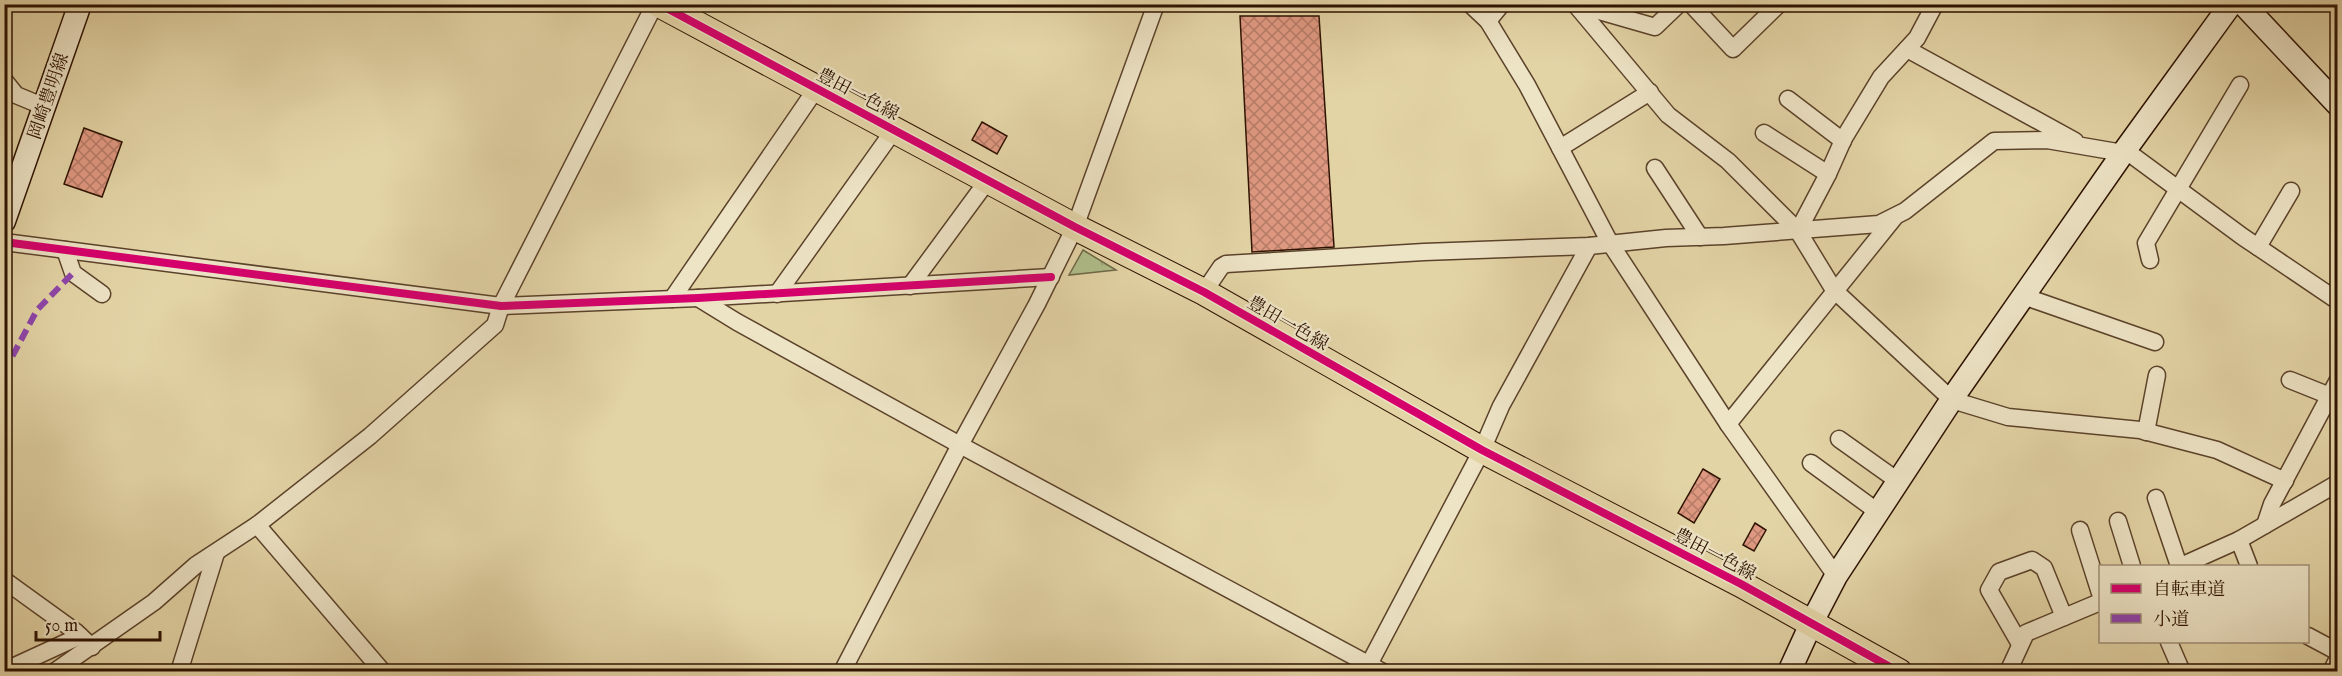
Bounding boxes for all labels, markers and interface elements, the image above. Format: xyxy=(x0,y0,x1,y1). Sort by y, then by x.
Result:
street label: 岡崎豊明線 xyxy=(24,50,75,143)
street label: 豊田一色線 xyxy=(812,64,902,127)
street label: 豊田一色線 xyxy=(1243,292,1332,357)
street label: 豊田一色線 xyxy=(1669,524,1759,587)
legend xyxy=(2099,565,2309,643)
text: 自転車道 xyxy=(2153,579,2225,602)
scale bar xyxy=(36,604,160,642)
text: 小道 xyxy=(2153,609,2189,632)
text: 50 m xyxy=(45,615,78,638)

